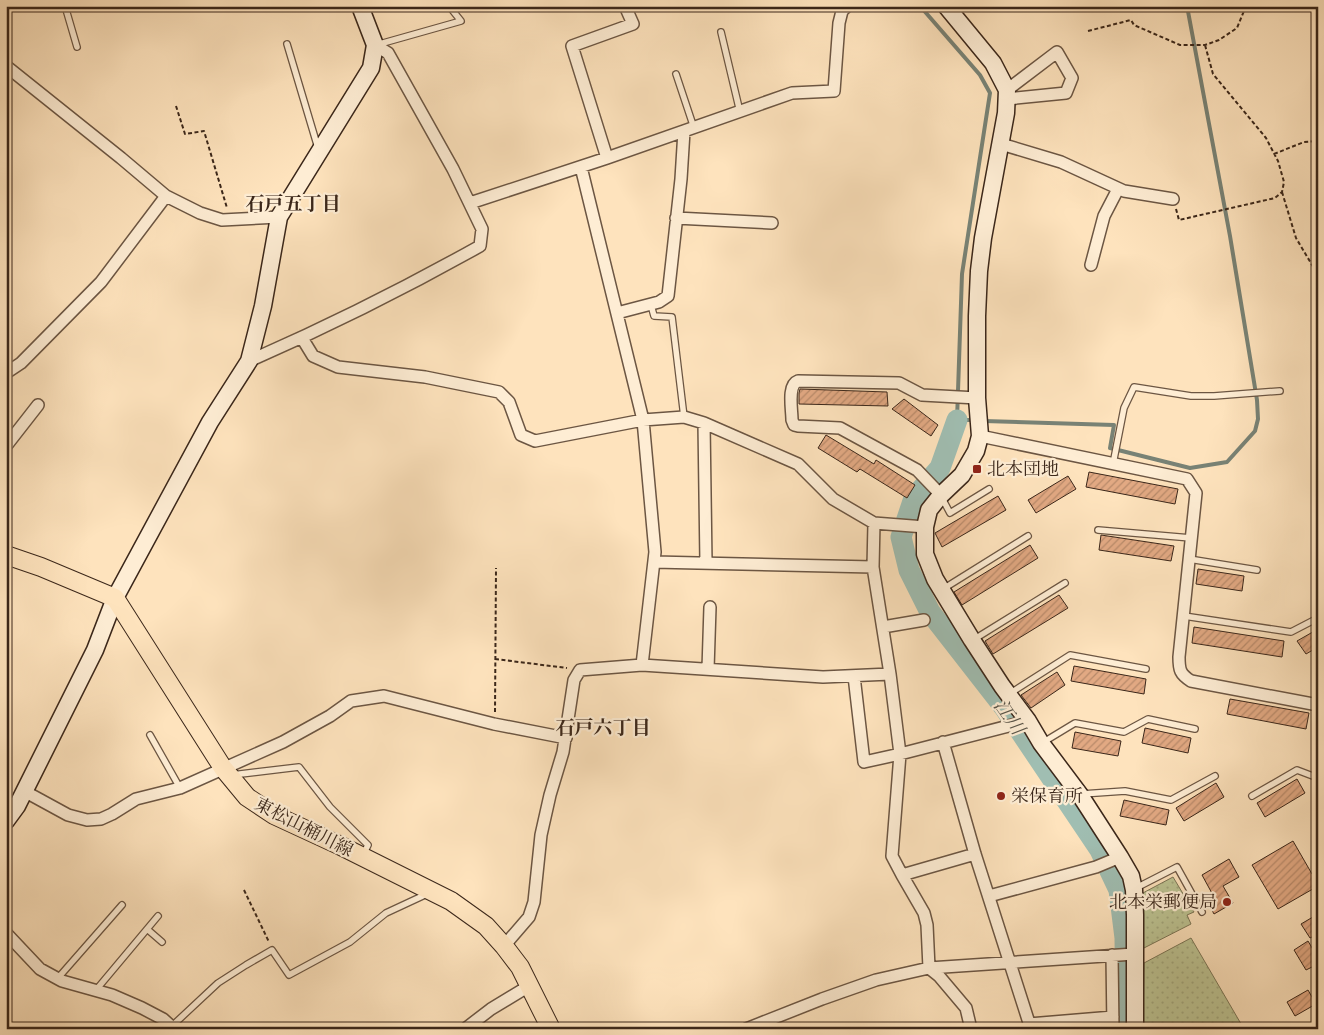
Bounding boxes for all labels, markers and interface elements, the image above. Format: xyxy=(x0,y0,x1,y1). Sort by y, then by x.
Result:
district label: 石戸五丁目 xyxy=(245,191,341,217)
place label: 北本団地 xyxy=(987,457,1059,481)
marker: 北本団地 xyxy=(971,463,983,475)
water label: 江川 xyxy=(987,694,1032,742)
district label: 石戸六丁目 xyxy=(555,715,651,741)
place label: 栄保育所 xyxy=(1011,784,1083,808)
marker: 栄保育所 xyxy=(995,790,1007,802)
street label: 東松山桶川線 xyxy=(250,792,358,862)
place label: 北本栄郵便局 xyxy=(1109,890,1217,914)
marker: 北本栄郵便局 xyxy=(1221,896,1233,908)

